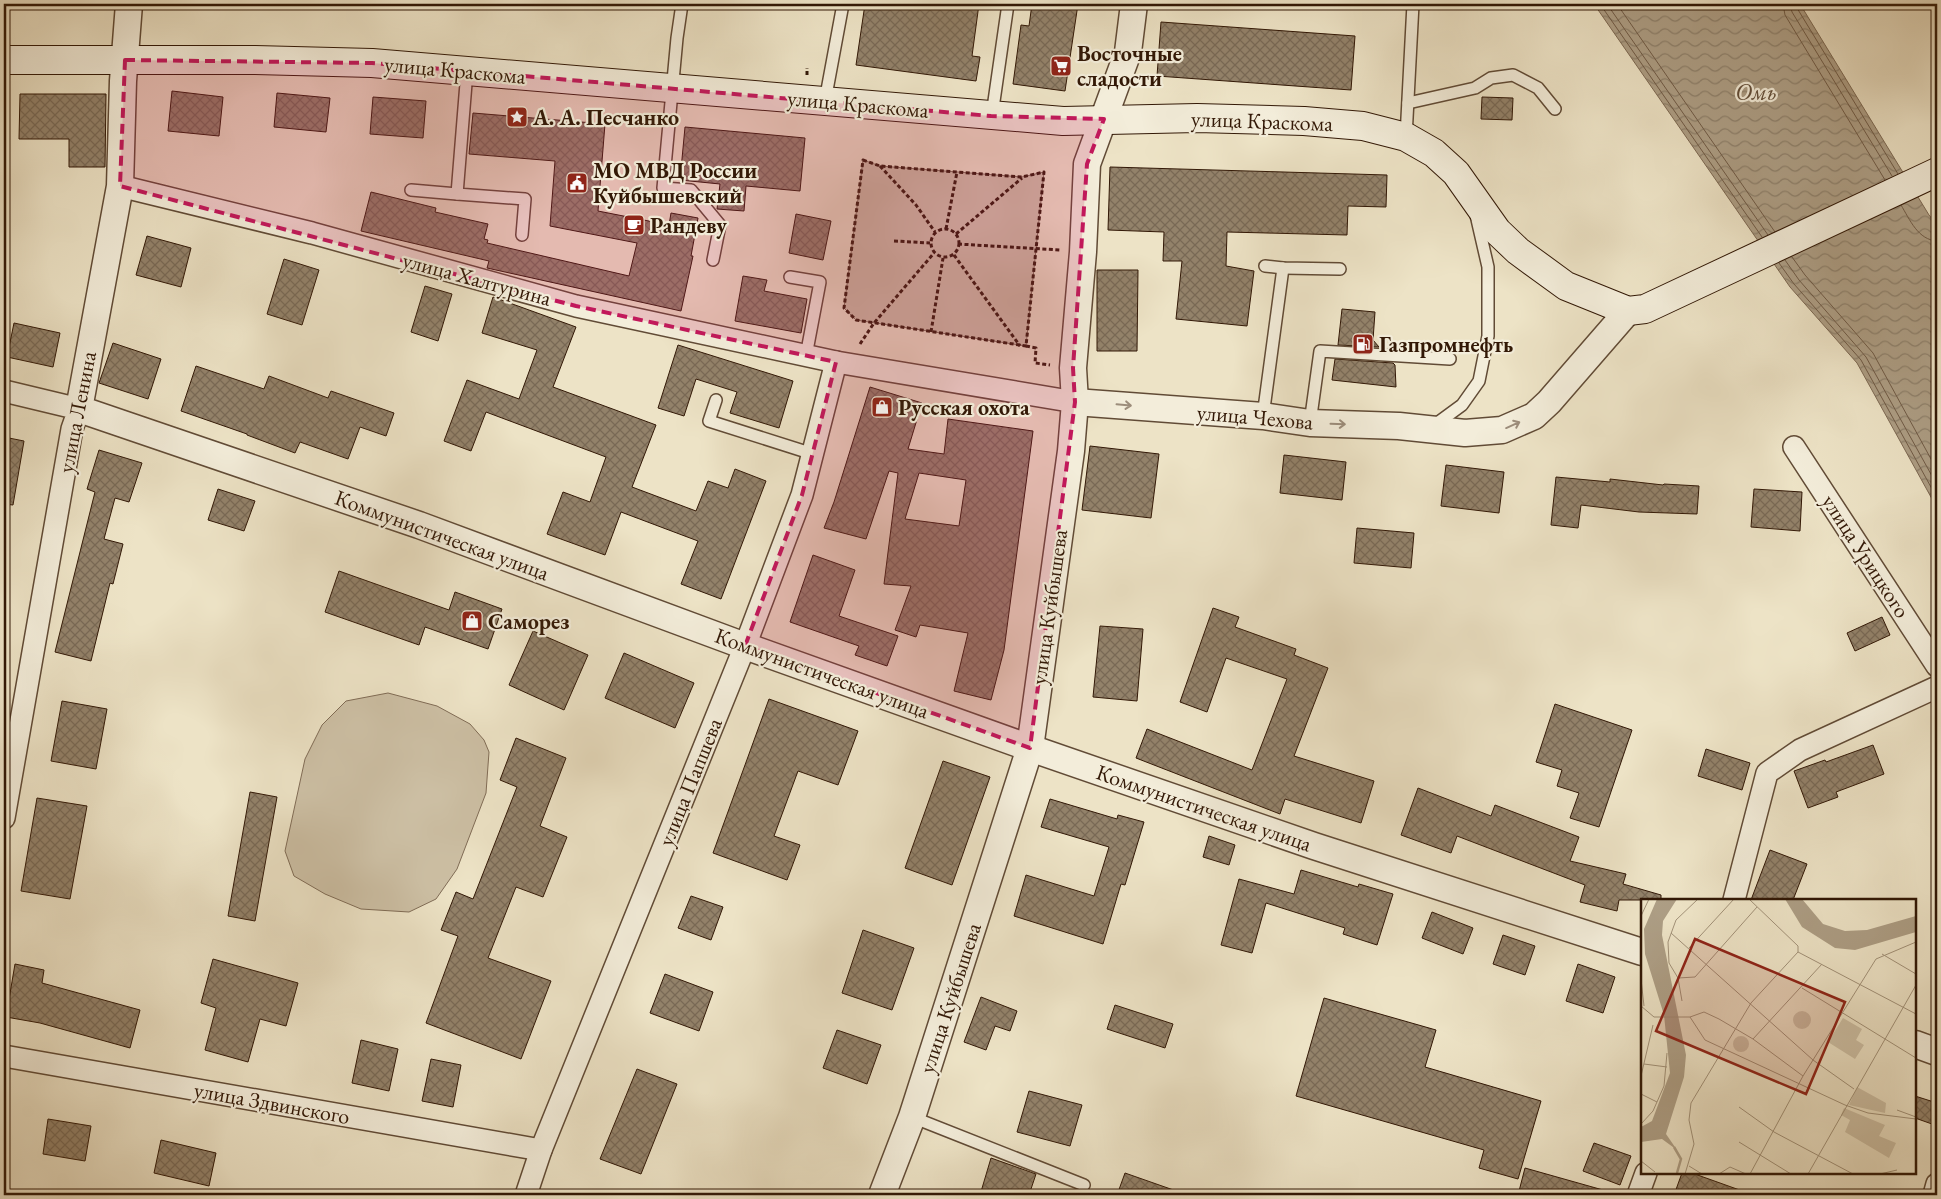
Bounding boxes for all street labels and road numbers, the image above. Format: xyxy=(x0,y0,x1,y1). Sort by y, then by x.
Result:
street label: улица Краскома xyxy=(383,49,527,91)
street label: улица Краскома xyxy=(786,83,930,125)
street label: улица Краскома xyxy=(1191,104,1334,138)
street label: улица Халтурина xyxy=(400,245,555,313)
street label: улица Ленина xyxy=(51,348,103,475)
street label: улица Чехова xyxy=(1196,397,1315,437)
street label: Коммунистическая улица xyxy=(331,483,553,587)
street label: улица Урицкого xyxy=(1815,489,1917,623)
street label: улица Куйбышева xyxy=(1024,527,1074,686)
street label: Коммунистическая улица xyxy=(711,621,933,725)
street label: улица Папшева xyxy=(651,713,729,850)
street label: Коммунистическая улица xyxy=(1092,758,1316,859)
street label: улица Куйбышева xyxy=(912,919,988,1077)
street label: улица Здвинского xyxy=(192,1075,352,1131)

